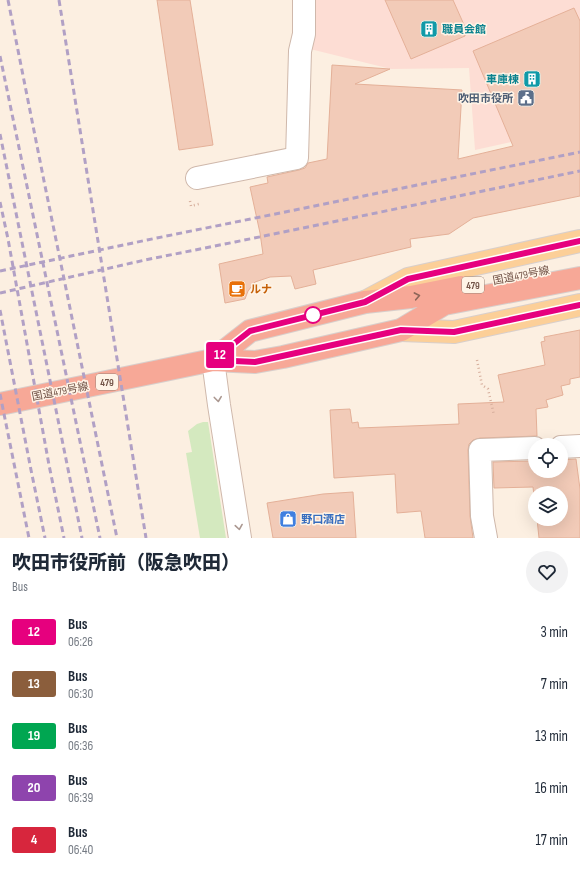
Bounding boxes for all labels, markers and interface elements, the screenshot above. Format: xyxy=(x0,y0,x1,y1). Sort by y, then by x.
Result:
building icon: 職員会館 xyxy=(419,19,439,39)
place label: 職員会館 xyxy=(442,23,486,36)
building icon: 車庫棟 xyxy=(522,69,542,89)
place label: 車庫棟 xyxy=(486,73,519,86)
public building icon: 吹田市役所 xyxy=(516,88,536,108)
place label: 吹田市役所 xyxy=(458,92,513,105)
street label: 国道479号線 xyxy=(491,264,551,287)
road number: 479 xyxy=(462,277,484,293)
cafe icon: ルナ xyxy=(227,279,247,299)
place label: ルナ xyxy=(250,283,272,296)
one-way arrow xyxy=(414,293,421,301)
unlabelled marker xyxy=(304,306,322,324)
line badge: 12 xyxy=(202,342,238,368)
text: 12 xyxy=(214,346,226,363)
road number: 479 xyxy=(96,374,118,390)
street label: 国道479号線 xyxy=(30,380,90,403)
one-way arrow xyxy=(213,396,222,402)
map controls xyxy=(528,438,568,526)
button: locate xyxy=(528,438,568,478)
button: layers xyxy=(528,486,568,526)
shop icon: 野口酒店 xyxy=(278,509,298,529)
place label: 野口酒店 xyxy=(301,513,345,526)
one-way arrow xyxy=(234,524,243,530)
button: heart xyxy=(526,551,568,593)
text: 吹田市役所前（阪急吹田） xyxy=(12,552,240,575)
text: Bus xyxy=(12,579,28,595)
text: Bus xyxy=(68,615,87,634)
text: 12 xyxy=(28,623,40,640)
text: 3 min xyxy=(540,623,568,642)
text: 06:26 xyxy=(68,634,93,650)
text: Bus xyxy=(68,667,87,686)
text: 13 xyxy=(28,675,40,692)
text: 7 min xyxy=(541,675,568,694)
text: 06:30 xyxy=(68,686,93,702)
text: Bus xyxy=(68,719,87,738)
text: 19 xyxy=(28,727,40,744)
text: 13 min xyxy=(535,727,568,746)
text: 06:36 xyxy=(68,738,93,754)
text: Bus xyxy=(68,771,87,790)
text: 20 xyxy=(28,779,40,796)
text: 16 min xyxy=(535,779,568,798)
text: 06:39 xyxy=(68,790,93,806)
text: Bus xyxy=(68,823,87,842)
text: 4 xyxy=(31,831,37,848)
text: 17 min xyxy=(536,831,568,850)
text: 06:40 xyxy=(68,842,93,858)

